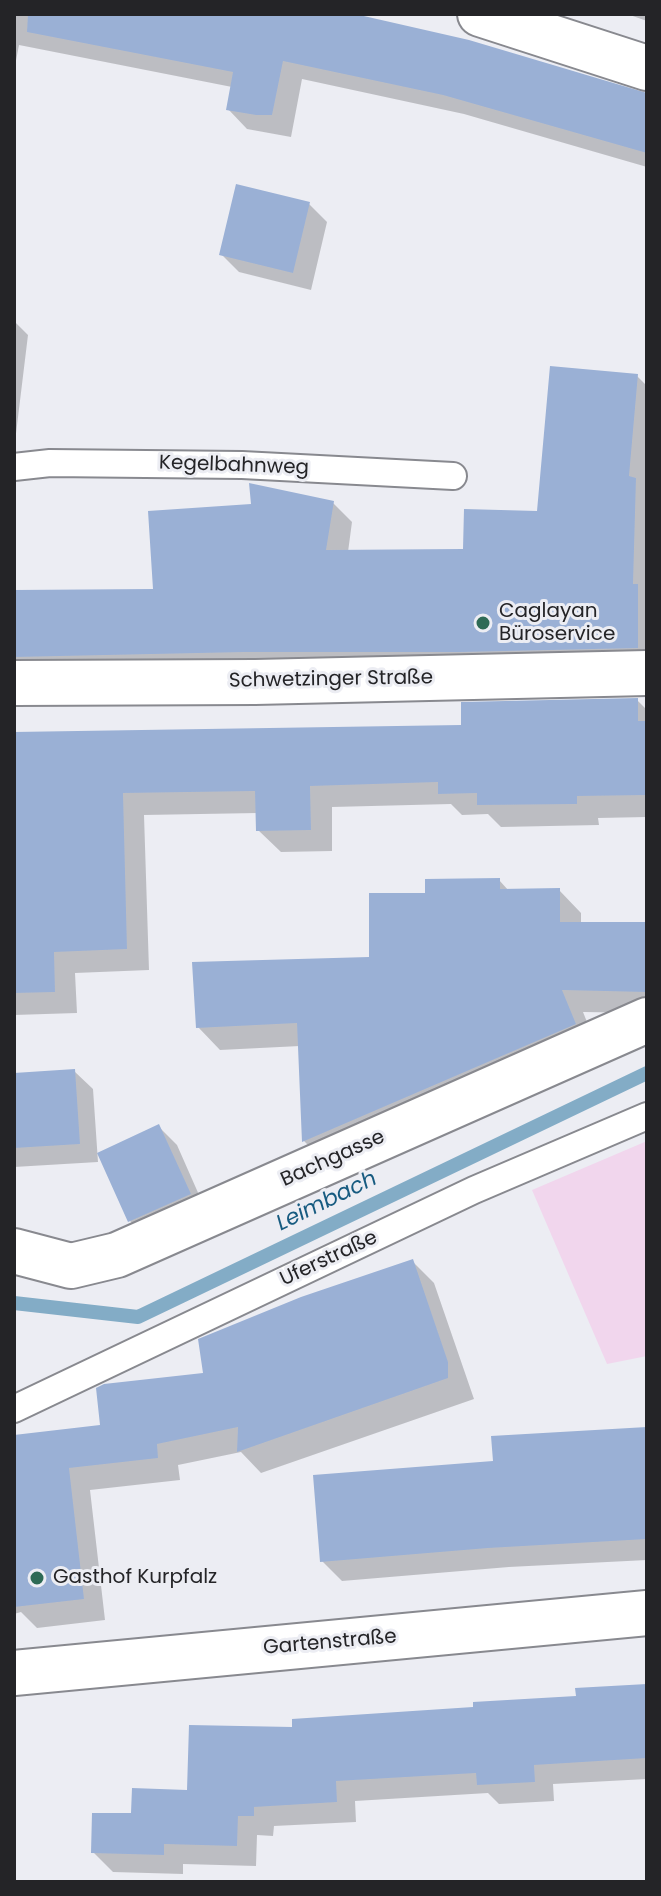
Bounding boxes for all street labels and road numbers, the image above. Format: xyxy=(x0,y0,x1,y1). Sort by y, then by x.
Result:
street label: Kegelbahnweg xyxy=(159,451,309,481)
street label: Schwetzinger Straße xyxy=(229,666,433,694)
street label: Bachgasse xyxy=(277,1125,389,1193)
street label: Uferstraße xyxy=(277,1226,381,1292)
street label: Gartenstraße xyxy=(262,1625,398,1661)

